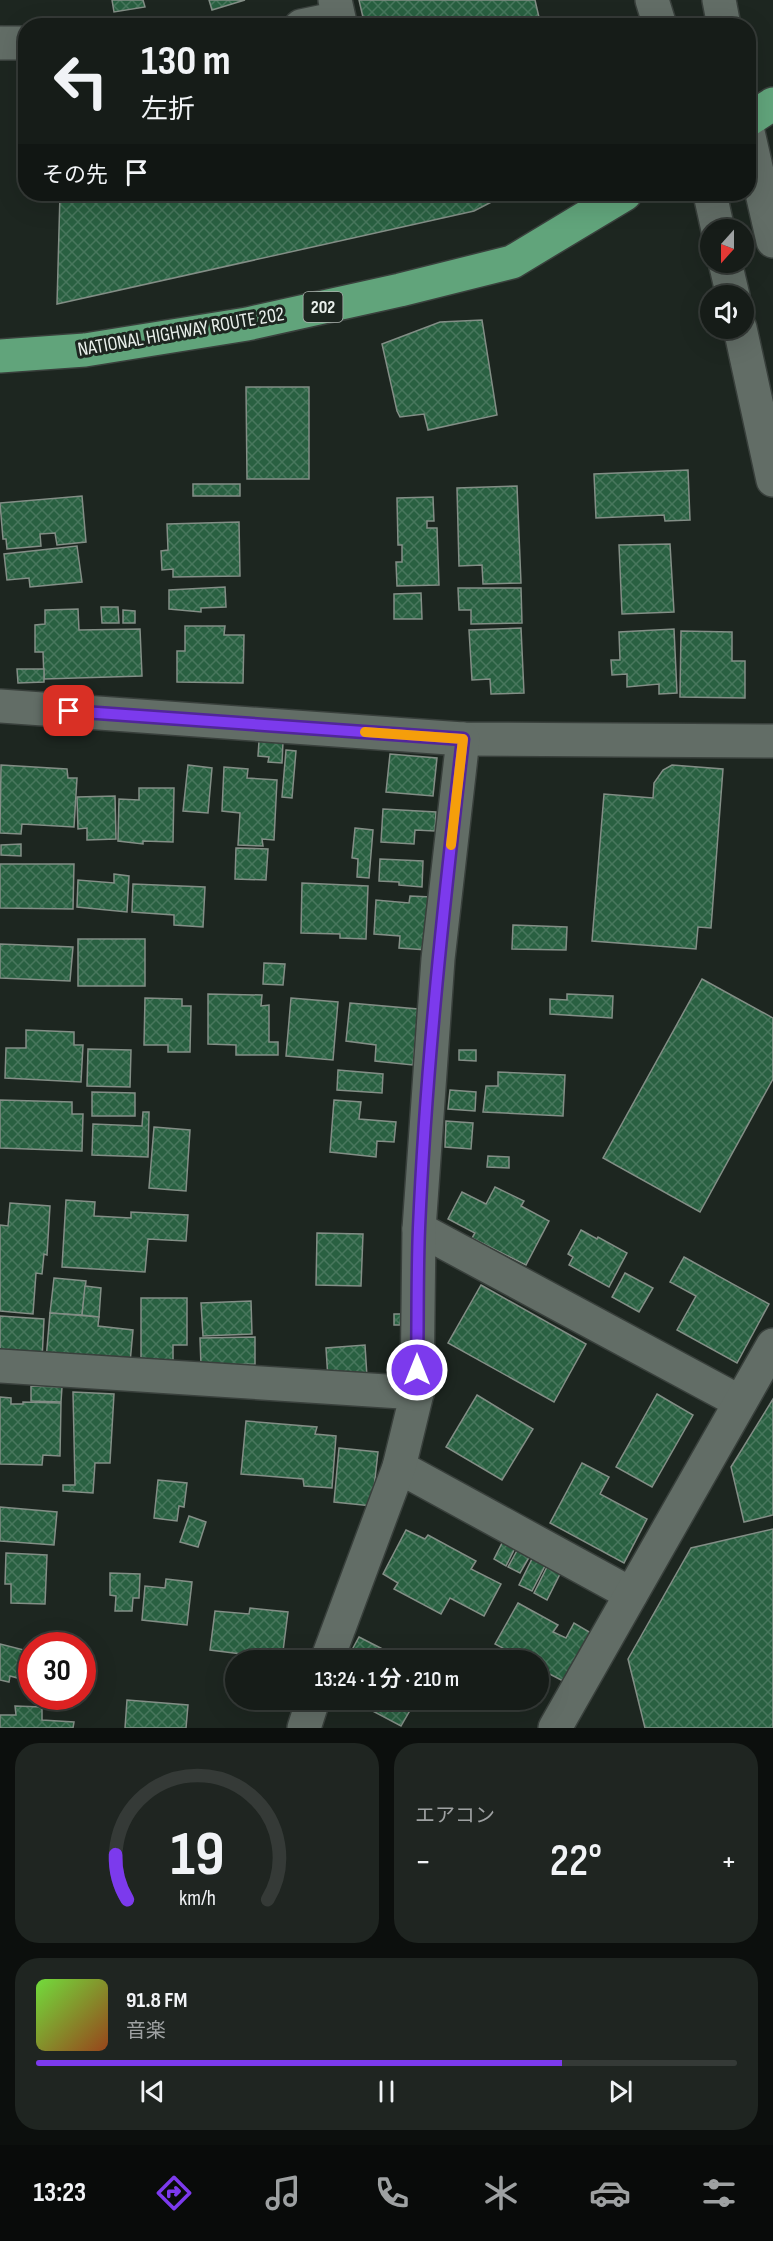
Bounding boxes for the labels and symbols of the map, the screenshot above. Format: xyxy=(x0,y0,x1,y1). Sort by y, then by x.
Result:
north arrow xyxy=(700,219,754,273)
road number: 202 xyxy=(304,292,342,322)
street label: NATIONAL HIGHWAY ROUTE 202 xyxy=(76,302,286,362)
pin xyxy=(43,685,94,736)
position arrow xyxy=(385,1338,449,1402)
speed limit sign: 30 xyxy=(18,1632,96,1710)

